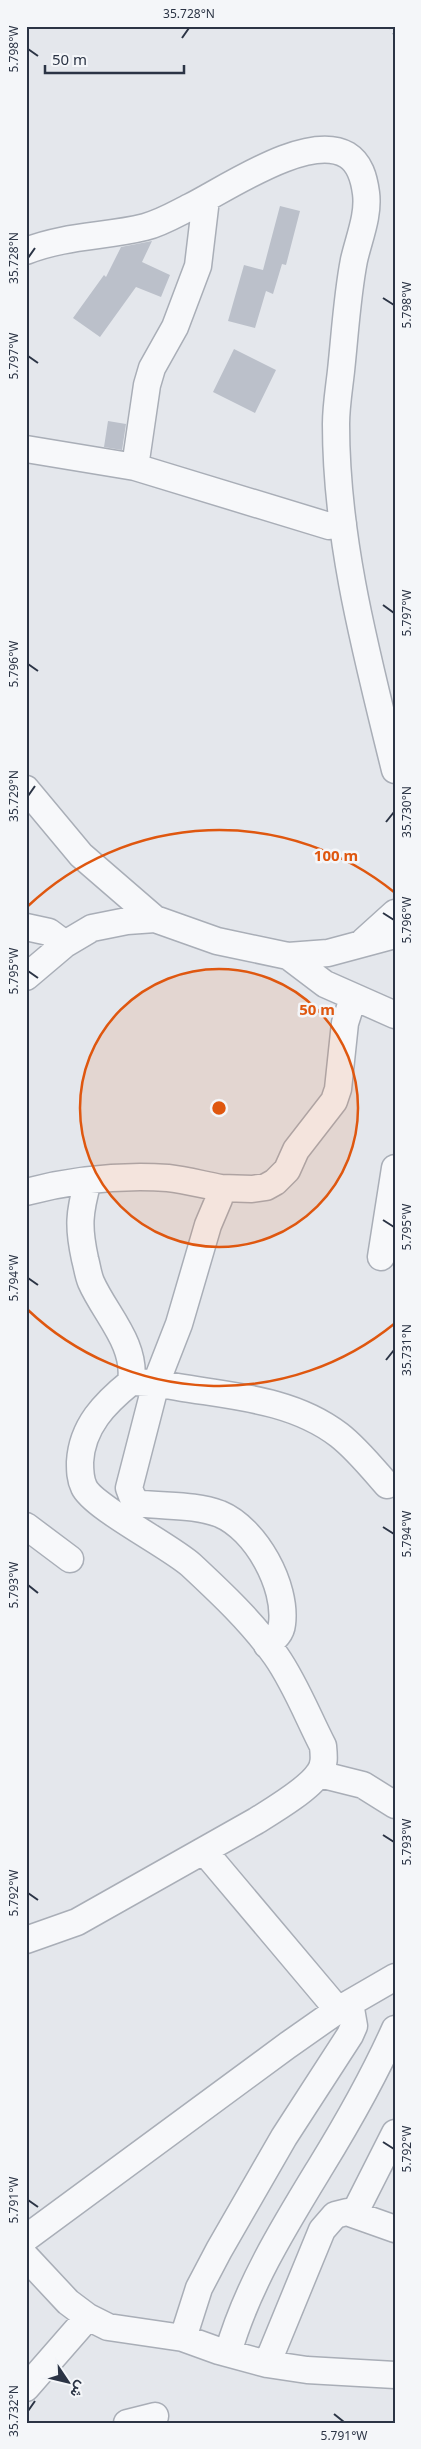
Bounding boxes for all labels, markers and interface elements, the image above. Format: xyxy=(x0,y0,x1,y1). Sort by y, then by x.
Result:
text: 35.728°N xyxy=(163,5,215,22)
text: 5.798°W xyxy=(5,26,22,72)
scale bar xyxy=(45,42,184,74)
text: 50 m xyxy=(52,49,87,69)
text: 35.728°N xyxy=(5,232,22,284)
text: 5.798°W xyxy=(398,282,415,328)
text: 5.797°W xyxy=(5,333,22,379)
text: 5.797°W xyxy=(398,590,415,636)
text: 5.796°W xyxy=(5,641,22,687)
text: 35.729°N xyxy=(5,770,22,822)
text: 35.730°N xyxy=(398,786,415,838)
text: 100 m xyxy=(314,845,358,865)
text: 5.796°W xyxy=(398,897,415,943)
text: 5.795°W xyxy=(5,948,22,994)
text: 50 m xyxy=(299,999,335,1019)
centre of rings xyxy=(210,1099,228,1117)
text: 5.795°W xyxy=(398,1204,415,1250)
text: 5.794°W xyxy=(5,1255,22,1301)
text: 35.731°N xyxy=(398,1324,415,1376)
text: 5.794°W xyxy=(398,1511,415,1557)
text: 5.793°W xyxy=(5,1562,22,1608)
text: 5.793°W xyxy=(398,1819,415,1865)
text: 5.792°W xyxy=(5,1870,22,1916)
text: 5.792°W xyxy=(398,2126,415,2172)
text: 5.791°W xyxy=(5,2177,22,2223)
north arrow xyxy=(42,2356,92,2406)
text: ش xyxy=(66,2377,92,2402)
text: 35.732°N xyxy=(5,2385,22,2437)
text: 5.791°W xyxy=(321,2427,367,2444)

